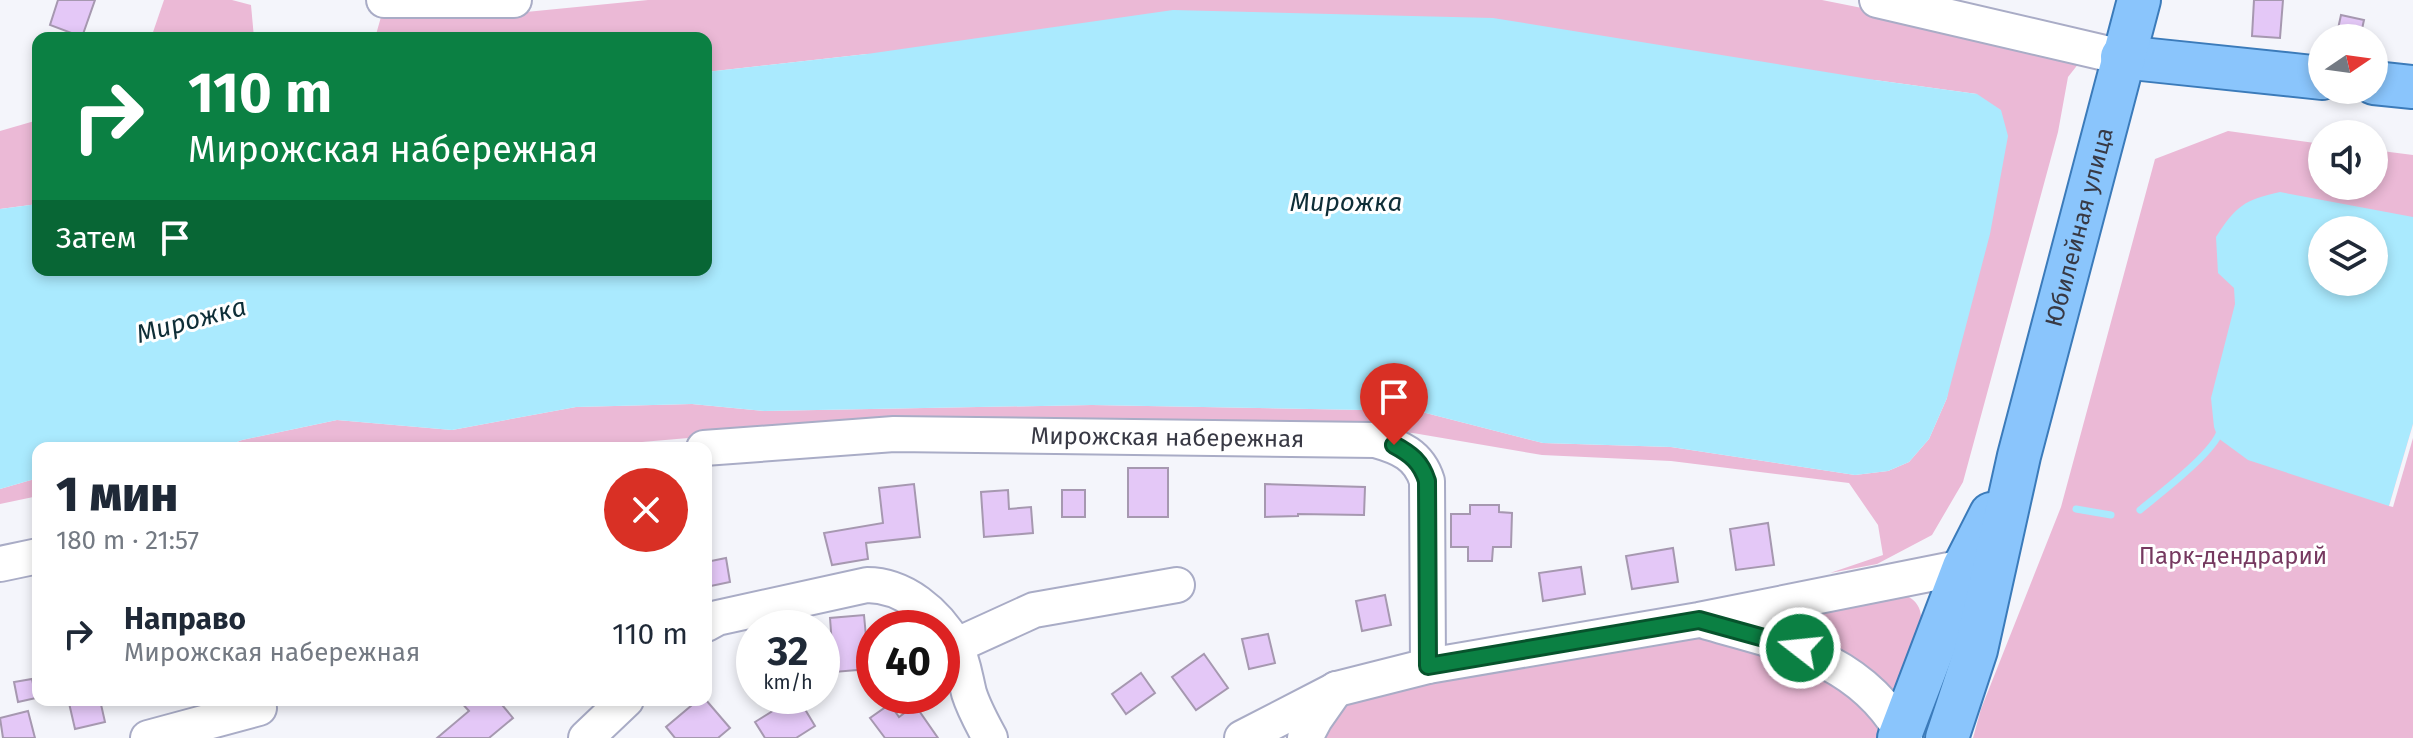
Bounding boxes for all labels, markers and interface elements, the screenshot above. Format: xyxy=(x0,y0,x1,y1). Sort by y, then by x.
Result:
north arrow xyxy=(2308,24,2388,104)
map controls xyxy=(2308,24,2388,296)
text: 110 m xyxy=(188,60,332,127)
icon: right xyxy=(56,64,160,168)
button: sound xyxy=(2308,120,2388,200)
street label: Юбилейная улица xyxy=(2040,124,2119,330)
text: Мирожская набережная xyxy=(188,128,598,172)
water label: Мирожка xyxy=(1290,187,1402,218)
icon: arrive xyxy=(153,216,197,260)
button: layers xyxy=(2308,216,2388,296)
text: Затем xyxy=(56,220,137,256)
water label: Мирожка xyxy=(133,291,250,350)
pin xyxy=(1360,363,1428,445)
icon: arrive xyxy=(1372,375,1416,419)
street label: Мирожская набережная xyxy=(1030,422,1304,453)
text: 1 мин xyxy=(56,466,178,524)
button: close xyxy=(604,468,688,552)
text: 180 m · 21:57 xyxy=(56,525,199,556)
park label: Парк-дендрарий xyxy=(2139,542,2327,570)
text: Направо xyxy=(124,601,246,637)
position arrow xyxy=(1758,606,1842,690)
speed limit sign: 40 xyxy=(856,610,960,714)
icon: right xyxy=(56,612,100,656)
text: 110 m xyxy=(612,616,688,652)
text: 32 xyxy=(767,628,809,676)
text: Мирожская набережная xyxy=(124,637,420,668)
text: km/h xyxy=(763,670,813,694)

